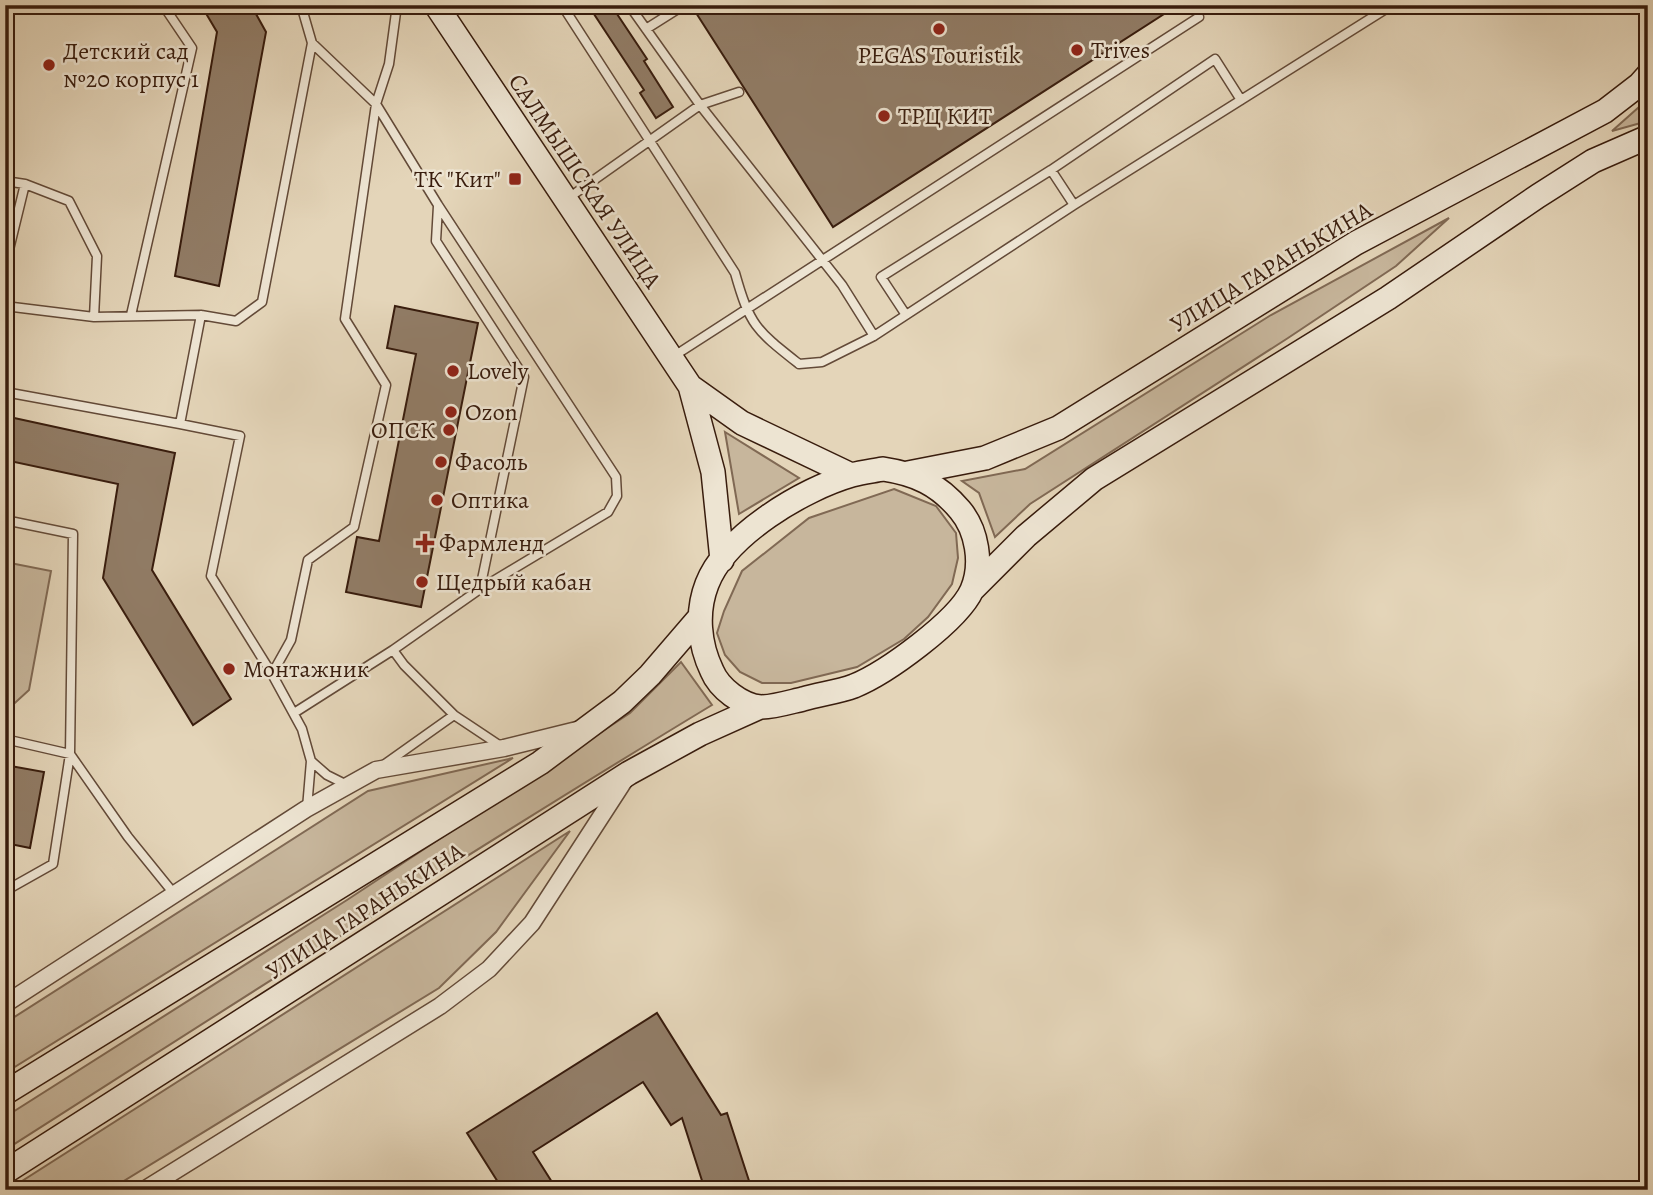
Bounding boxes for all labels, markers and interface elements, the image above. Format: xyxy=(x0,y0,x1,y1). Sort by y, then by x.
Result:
marker: PEGAS Touristik xyxy=(931,21,947,37)
place label: Trives xyxy=(1091,34,1150,66)
place label: Детский сад №20 корпус 1 xyxy=(63,35,199,95)
place label: PEGAS Touristik xyxy=(857,39,1021,71)
marker: Trives xyxy=(1069,42,1085,58)
marker: Детский сад №20 корпус 1 xyxy=(41,57,57,73)
street label: САЛМЫШСКАЯ УЛИЦА xyxy=(501,67,669,295)
place label: ТРЦ КИТ xyxy=(898,100,992,132)
marker: ТРЦ КИТ xyxy=(876,108,892,124)
place label: ТК "Кит" xyxy=(414,163,501,195)
marker: ТК "Кит" xyxy=(507,171,523,187)
street label: УЛИЦА ГАРАНЬКИНА xyxy=(1164,194,1379,340)
place label: Lovely xyxy=(467,355,529,387)
marker: Lovely xyxy=(445,363,461,379)
place label: Ozon xyxy=(465,396,518,428)
marker: Ozon xyxy=(443,404,459,420)
place label: ОПСК xyxy=(371,414,436,446)
marker: ОПСК xyxy=(441,422,457,438)
place label: Фасоль xyxy=(455,446,528,478)
marker: Фасоль xyxy=(433,454,449,470)
place label: Оптика xyxy=(451,484,529,516)
marker: Оптика xyxy=(429,492,445,508)
place label: Фармленд xyxy=(439,527,544,559)
marker: Фармленд xyxy=(417,535,433,551)
place label: Щедрый кабан xyxy=(436,566,592,598)
marker: Щедрый кабан xyxy=(414,574,430,590)
place label: Монтажник xyxy=(243,653,369,685)
marker: Монтажник xyxy=(221,661,237,677)
street label: УЛИЦА ГАРАНЬКИНА xyxy=(260,834,471,987)

